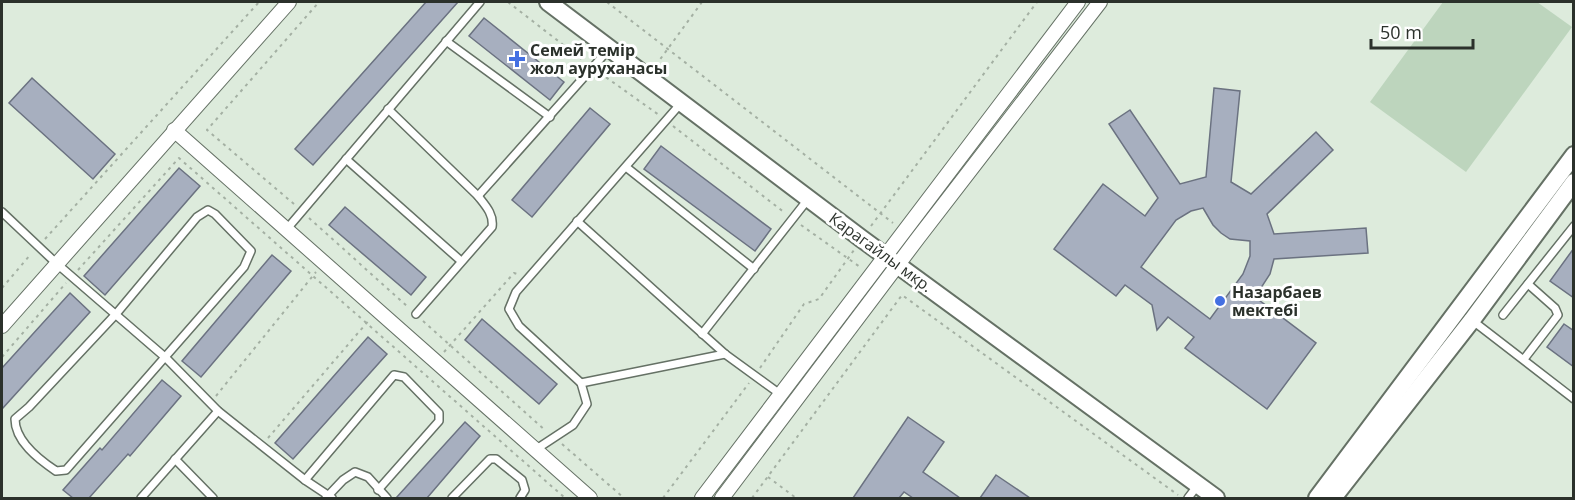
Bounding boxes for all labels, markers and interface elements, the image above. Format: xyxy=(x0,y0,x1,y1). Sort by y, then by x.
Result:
scale bar xyxy=(1371,12,1473,50)
text: 50 m xyxy=(1380,20,1422,44)
place label: Семей темір жол ауруханасы xyxy=(530,39,667,79)
marker: Семей темір жол ауруханасы xyxy=(508,50,526,68)
street label: Карагайлы мкр. xyxy=(825,207,937,297)
place label: Назарбаев мектебі xyxy=(1232,281,1322,321)
marker: Назарбаев мектебі xyxy=(1213,294,1227,308)

